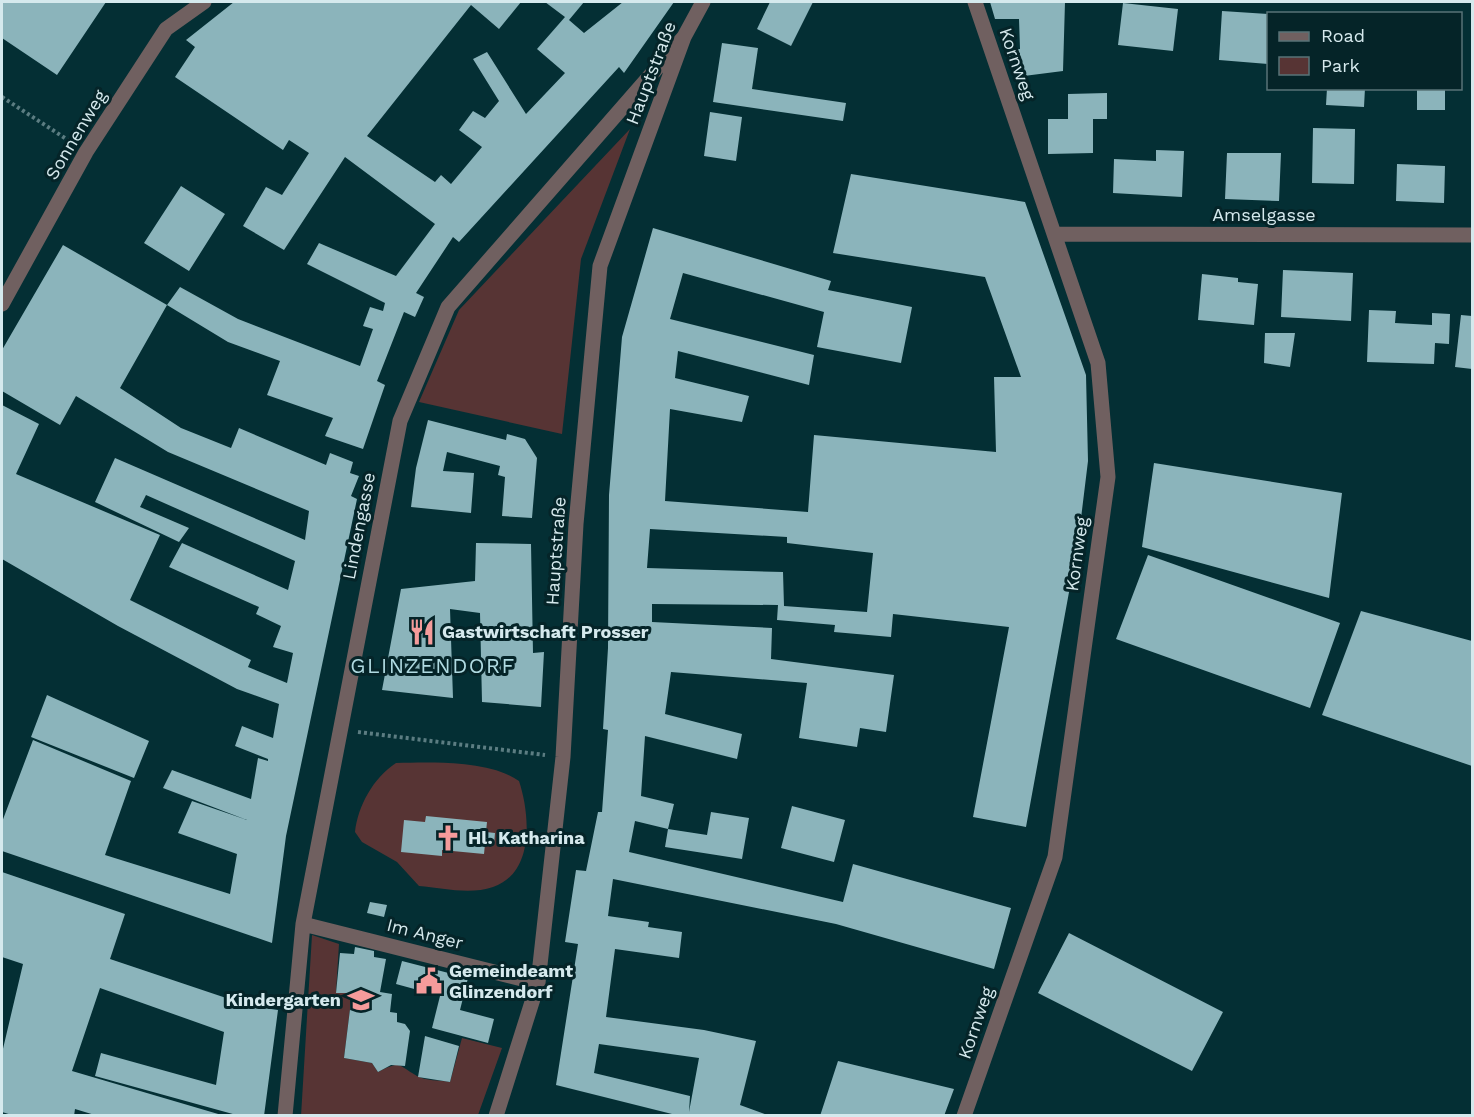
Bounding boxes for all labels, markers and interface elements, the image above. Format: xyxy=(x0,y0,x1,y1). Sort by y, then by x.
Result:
legend xyxy=(1267,12,1462,90)
street label: Hauptstraße xyxy=(621,18,680,127)
street label: Kornweg xyxy=(995,25,1040,103)
text: Road xyxy=(1321,25,1365,46)
text: Park xyxy=(1321,55,1360,76)
street label: Sonnenweg xyxy=(41,86,111,183)
street label: Amselgasse xyxy=(1212,204,1316,225)
street label: Lindengasse xyxy=(338,471,379,581)
street label: Hauptstraße xyxy=(541,496,570,606)
street label: Kornweg xyxy=(1061,515,1092,592)
restaurant icon: Gastwirtschaft Prosser xyxy=(407,617,437,647)
place label: Gastwirtschaft Prosser xyxy=(442,621,649,642)
district label: GLINZENDORF xyxy=(350,653,516,678)
church icon: Hl. Katharina xyxy=(433,823,463,853)
place label: Hl. Katharina xyxy=(468,827,585,848)
street label: Im Anger xyxy=(385,914,466,953)
place label: Gemeindeamt Glinzendorf xyxy=(449,960,573,1002)
public building icon: Gemeindeamt Glinzendorf xyxy=(414,966,444,996)
street label: Kornweg xyxy=(953,984,998,1062)
school or university icon: Kindergarten xyxy=(346,985,376,1015)
place label: Kindergarten xyxy=(225,989,341,1010)

